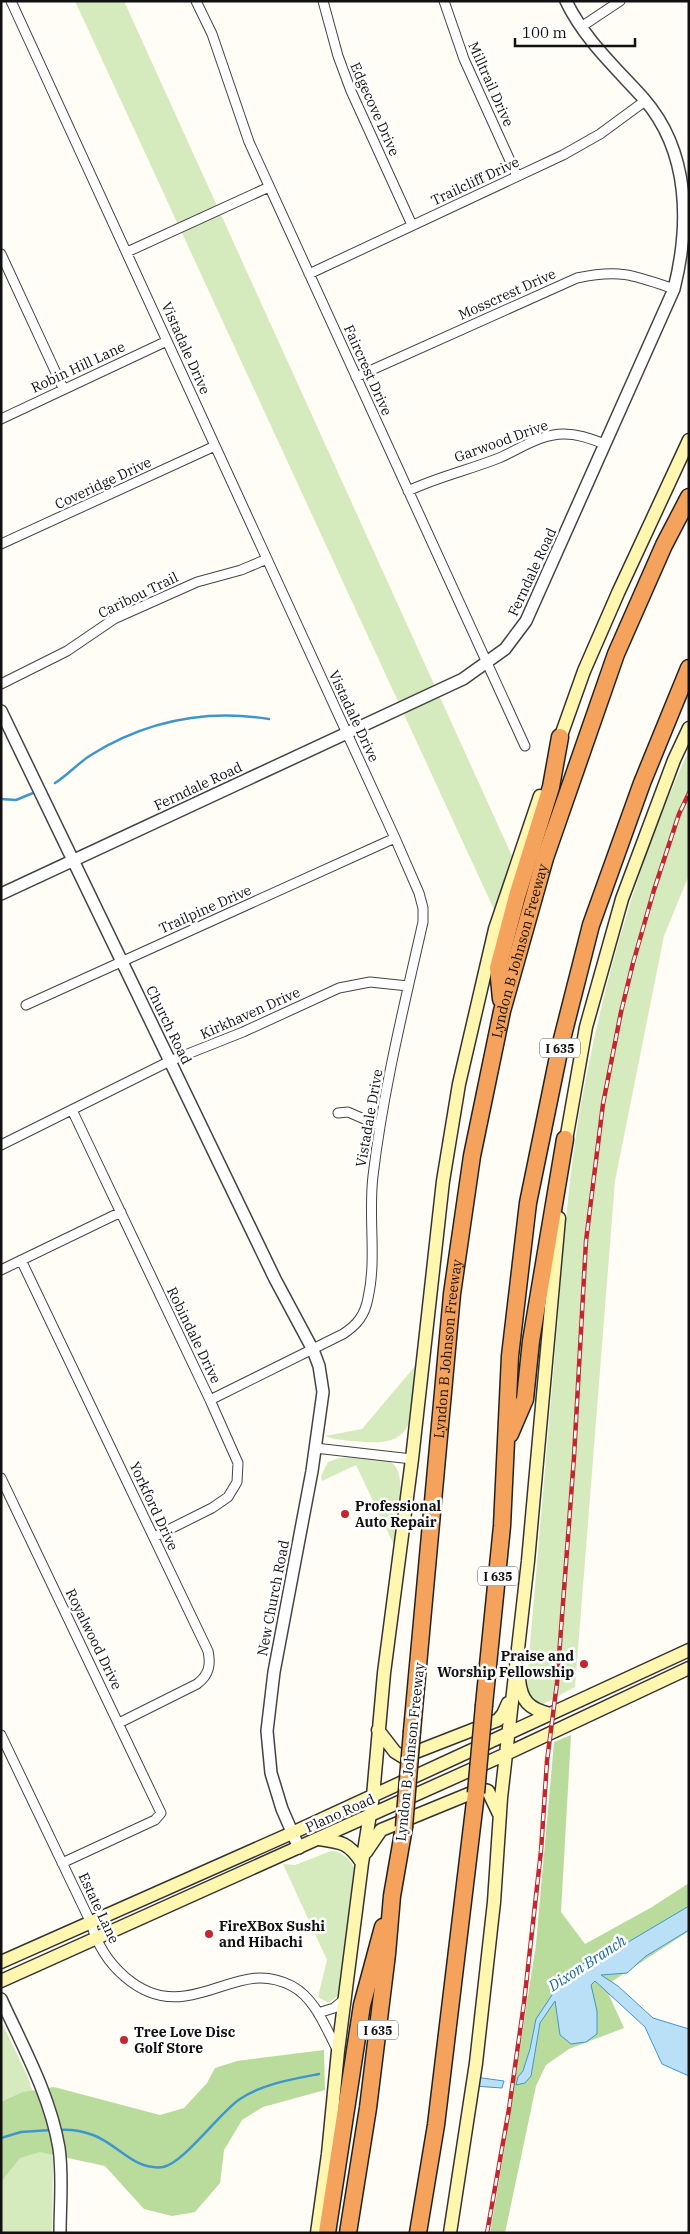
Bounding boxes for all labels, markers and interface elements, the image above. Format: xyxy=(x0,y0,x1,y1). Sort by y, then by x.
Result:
scale bar xyxy=(515,15,635,47)
text: 100 m xyxy=(522,23,567,42)
street label: Milltrail Drive xyxy=(464,39,518,129)
street label: Edgecove Drive xyxy=(346,59,404,159)
street label: Trailcliff Drive xyxy=(428,153,522,209)
street label: Mosscrest Drive xyxy=(455,264,559,324)
street label: Vistadale Drive xyxy=(158,299,214,397)
street label: Faircrest Drive xyxy=(340,322,396,418)
street label: Robin Hill Lane xyxy=(28,337,128,397)
street label: Garwood Drive xyxy=(452,416,550,466)
street label: Coveridge Drive xyxy=(52,453,154,513)
street label: Ferndale Road xyxy=(504,525,561,619)
street label: Caribou Trail xyxy=(95,568,181,622)
street label: Vistadale Drive xyxy=(325,667,383,765)
street label: Ferndale Road xyxy=(151,757,245,814)
street label: Lyndon B Johnson Freeway xyxy=(488,861,552,1040)
street label: Trailpine Drive xyxy=(156,881,254,937)
street label: Church Road xyxy=(142,983,196,1068)
street label: Kirkhaven Drive xyxy=(197,983,303,1043)
road number: I 635 xyxy=(540,1038,580,1058)
street label: Vistadale Drive xyxy=(352,1068,386,1168)
street label: Lyndon B Johnson Freeway xyxy=(430,1257,466,1439)
street label: Robindale Drive xyxy=(163,1284,225,1386)
street label: Yorkford Drive xyxy=(126,1459,182,1553)
place label: Professional Auto Repair xyxy=(355,1497,442,1531)
marker: Professional Auto Repair xyxy=(339,1508,351,1520)
street label: New Church Road xyxy=(253,1538,293,1658)
road number: I 635 xyxy=(478,1566,518,1585)
street label: Royalwood Drive xyxy=(62,1586,126,1692)
place label: Praise and Worship Fellowship xyxy=(437,1647,574,1681)
marker: Praise and Worship Fellowship xyxy=(578,1658,590,1670)
street label: Lyndon B Johnson Freeway xyxy=(392,1661,428,1842)
street label: Plano Road xyxy=(303,1790,378,1836)
street label: Estate Lane xyxy=(75,1870,123,1946)
place label: FireXBox Sushi and Hibachi xyxy=(219,1917,325,1951)
marker: FireXBox Sushi and Hibachi xyxy=(203,1928,215,1940)
water label: Dixon Branch xyxy=(544,1930,630,1996)
road number: I 635 xyxy=(358,2020,398,2040)
place label: Tree Love Disc Golf Store xyxy=(134,2023,236,2057)
marker: Tree Love Disc Golf Store xyxy=(118,2034,130,2046)

